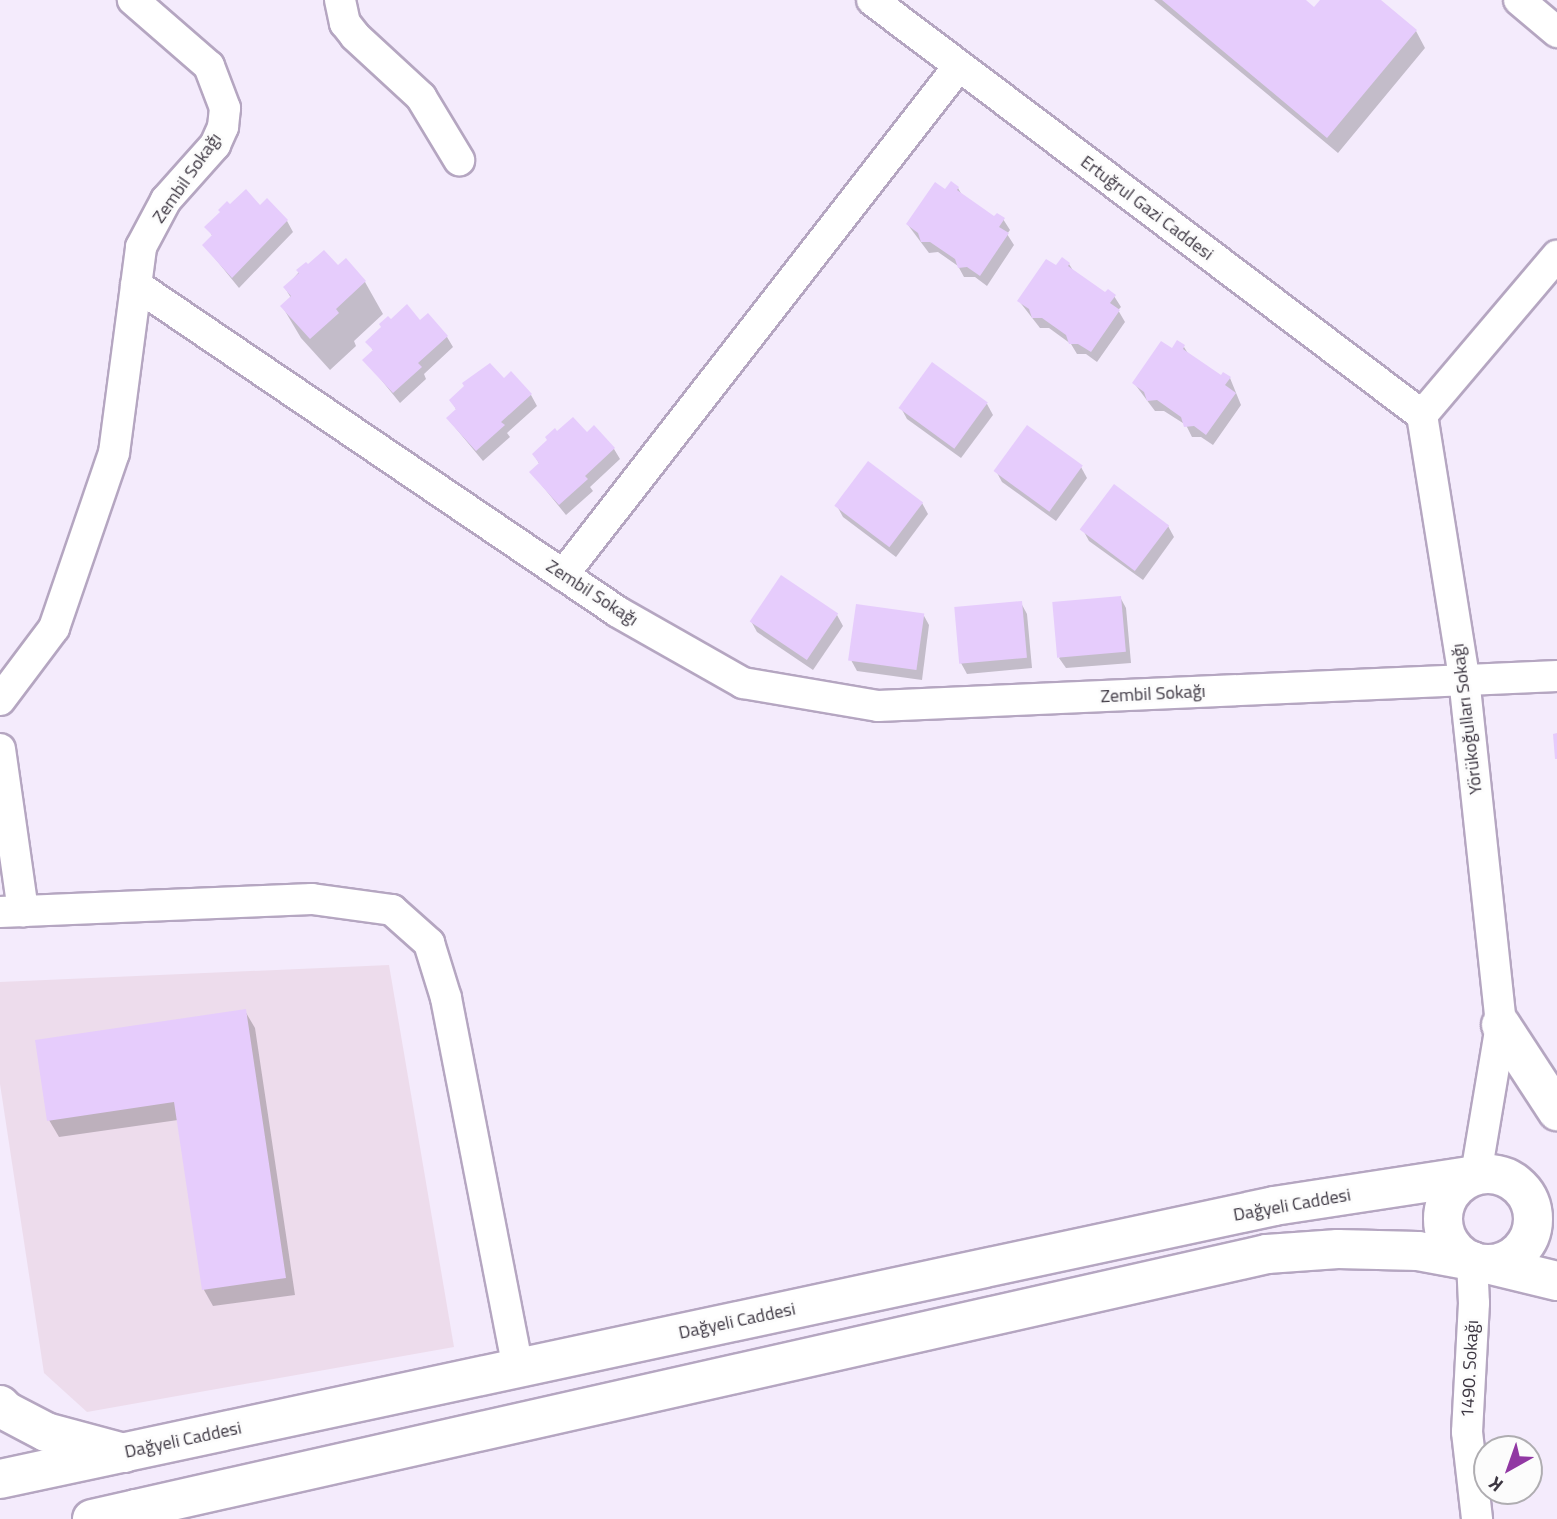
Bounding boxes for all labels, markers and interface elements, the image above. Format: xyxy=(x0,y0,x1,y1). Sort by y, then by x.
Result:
street label: Zembil Sokağı xyxy=(148,129,226,227)
street label: Ertuğrul Gazi Caddesi xyxy=(1076,151,1218,265)
street label: Zembil Sokağı xyxy=(542,555,642,631)
street label: Yörükoğulları Sokağı xyxy=(1447,642,1487,796)
street label: Zembil Sokağı xyxy=(1100,680,1206,708)
street label: Dağyeli Caddesi xyxy=(1232,1184,1352,1226)
street label: Dağyeli Caddesi xyxy=(677,1298,797,1344)
street label: 1490. Sokağı xyxy=(1457,1319,1483,1419)
street label: Dağyeli Caddesi xyxy=(123,1417,243,1463)
north arrow xyxy=(1473,1435,1543,1505)
text: K xyxy=(1482,1470,1509,1500)

